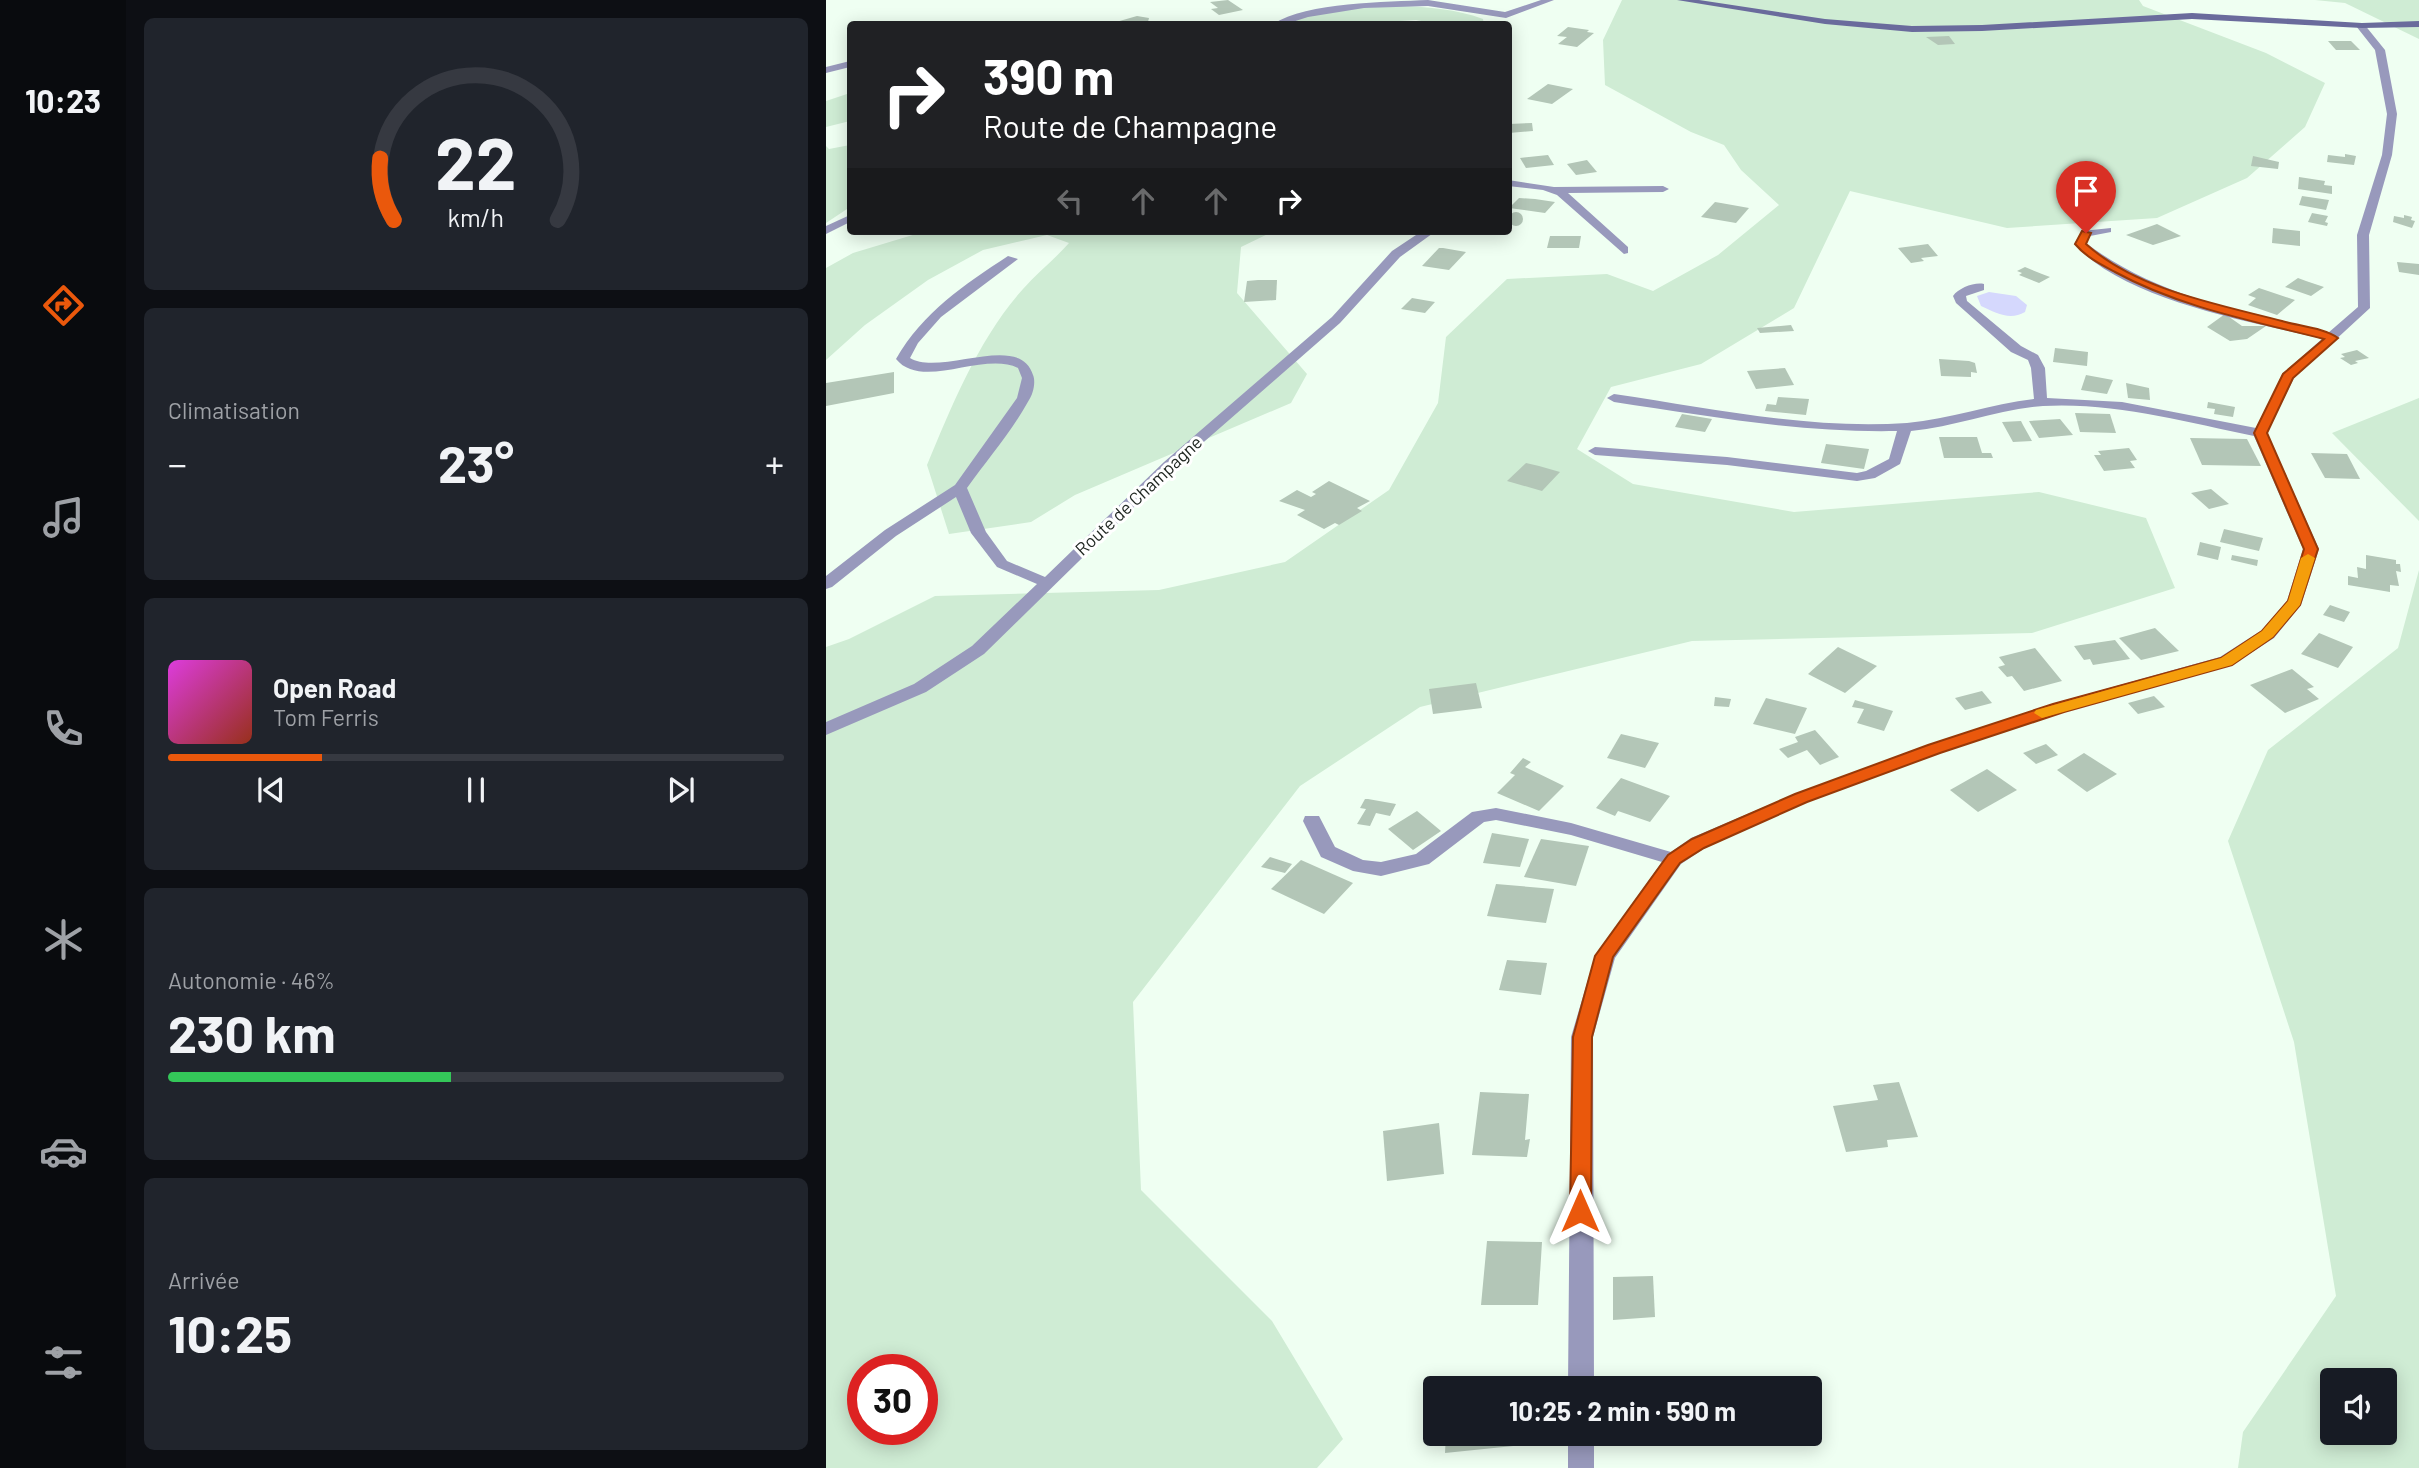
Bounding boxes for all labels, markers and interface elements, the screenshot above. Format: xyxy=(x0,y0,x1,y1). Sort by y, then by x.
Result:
text: 390 m xyxy=(983,46,1114,105)
icon: right xyxy=(868,49,959,140)
text: 10:23 xyxy=(25,81,101,119)
text: Route de Champagne xyxy=(983,106,1277,144)
text: 22 xyxy=(435,117,517,205)
pin xyxy=(2056,161,2116,233)
icon: arrive xyxy=(2067,172,2105,210)
icon: left xyxy=(1051,182,1089,220)
icon: ahead xyxy=(1124,182,1162,220)
icon: ahead xyxy=(1197,182,1235,220)
icon: right xyxy=(1270,182,1308,220)
text: km/h xyxy=(448,202,504,232)
icon: directions xyxy=(39,281,88,330)
text: Climatisation xyxy=(168,396,300,424)
text: 23° xyxy=(438,431,514,493)
street label: Route de Champagne xyxy=(1070,431,1206,560)
text: − xyxy=(168,440,187,486)
text: + xyxy=(765,440,784,486)
icon: music xyxy=(39,493,88,542)
text: Open Road xyxy=(273,672,396,703)
text: Tom Ferris xyxy=(273,703,379,731)
icon: phone xyxy=(39,704,88,753)
icon: previous xyxy=(252,771,290,809)
icon: pause xyxy=(457,771,495,809)
icon: next xyxy=(662,771,700,809)
icon: climate xyxy=(39,915,88,964)
text: Autonomie · 46% xyxy=(168,966,335,994)
text: 230 km xyxy=(168,1001,336,1063)
icon: car xyxy=(39,1127,88,1176)
position arrow xyxy=(1543,1174,1617,1248)
text: Arrivée xyxy=(168,1266,240,1294)
text: 10:25 xyxy=(168,1301,292,1363)
icon: filters xyxy=(39,1338,88,1387)
speed limit sign: 30 xyxy=(847,1354,938,1445)
map controls xyxy=(2320,1368,2397,1445)
button: sound xyxy=(2320,1368,2397,1445)
text: 10:25 · 2 min · 590 m xyxy=(1509,1395,1736,1426)

